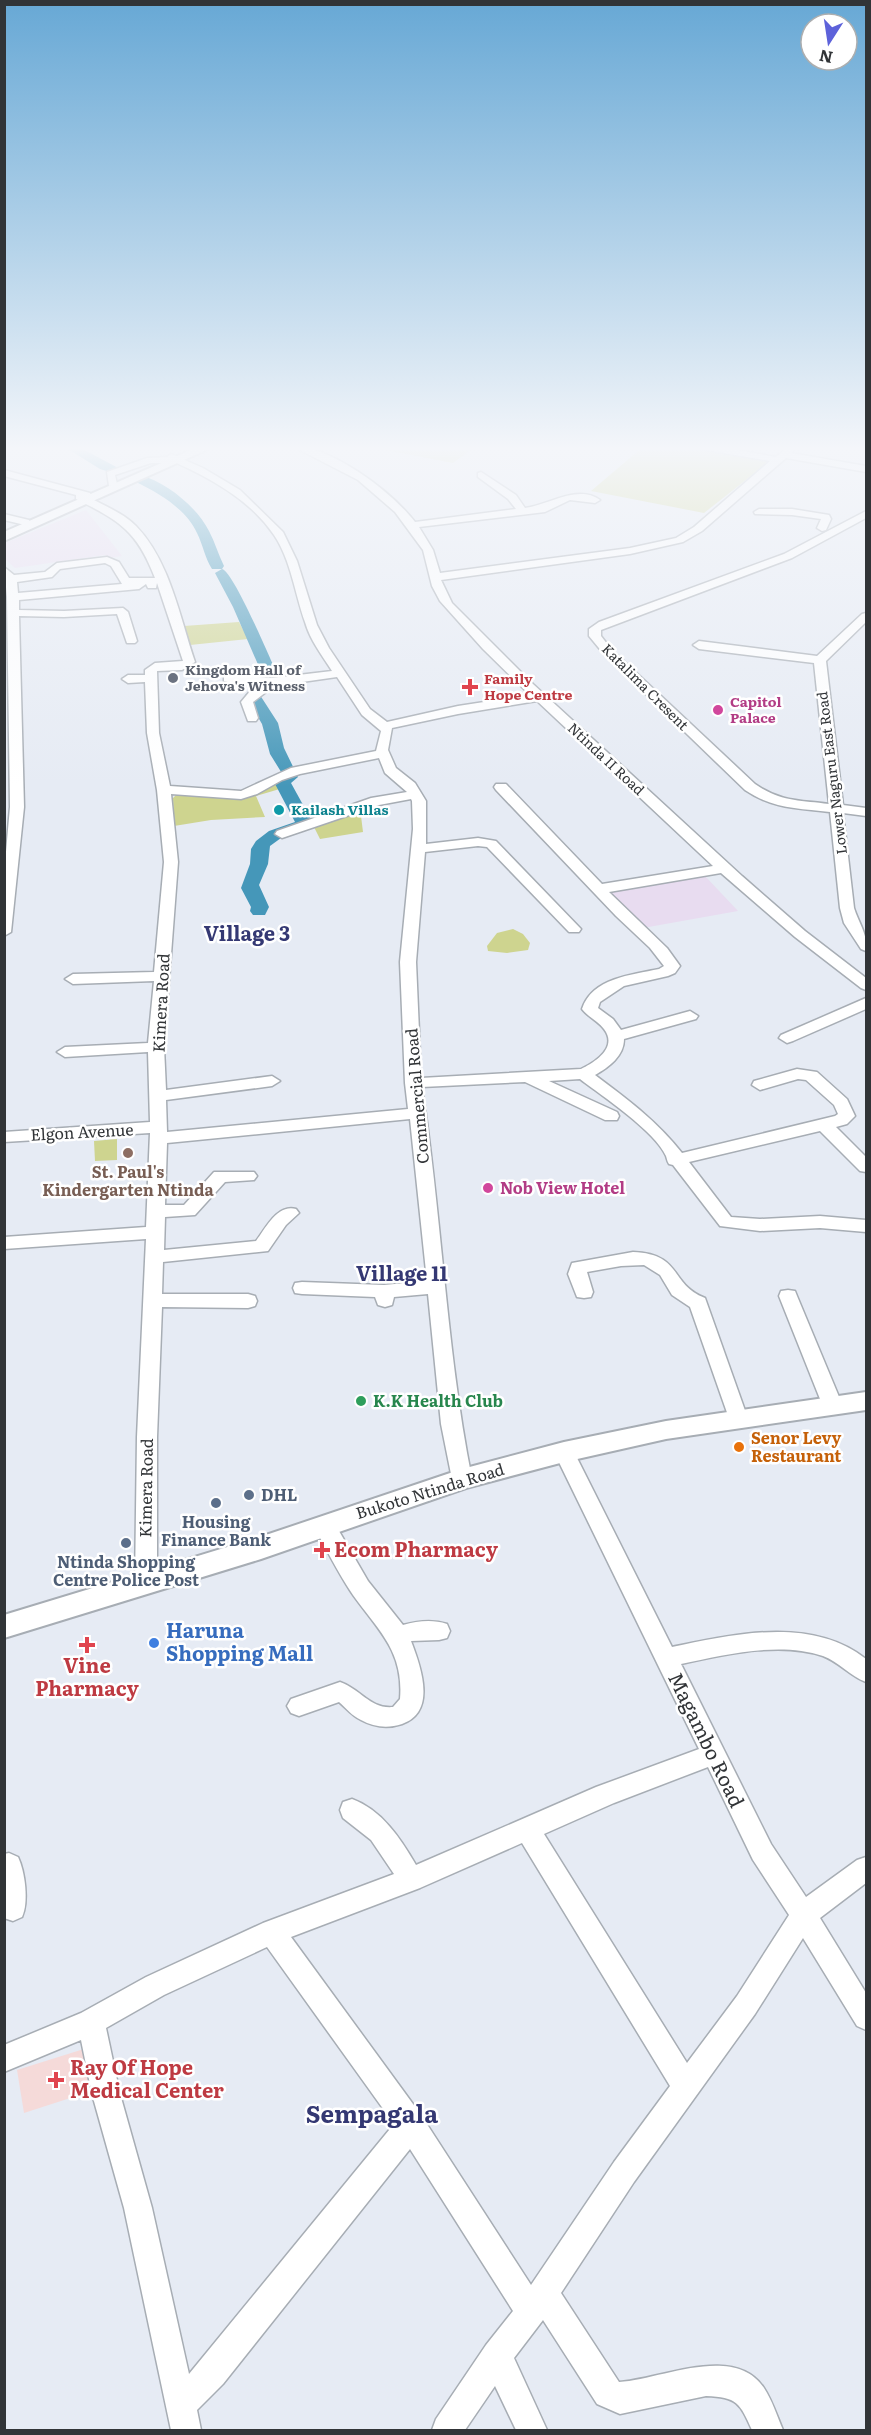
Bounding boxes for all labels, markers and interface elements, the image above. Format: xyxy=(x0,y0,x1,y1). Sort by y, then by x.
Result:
north arrow xyxy=(799,12,859,72)
text: N xyxy=(817,45,835,71)
street label: Katalima Cresent xyxy=(598,639,694,734)
place label: Kingdom Hall of Jehova's Witness xyxy=(185,659,305,695)
place label: Family Hope Centre xyxy=(484,668,573,704)
marker: Kingdom Hall of Jehova's Witness xyxy=(166,671,180,685)
marker: Family Hope Centre xyxy=(461,678,479,696)
street label: Lower Naguru East Road xyxy=(811,690,851,856)
place label: Capitol Palace xyxy=(730,691,782,727)
marker: Capitol Palace xyxy=(711,703,725,717)
street label: Ntinda II Road xyxy=(564,718,650,799)
place label: Kailash Villas xyxy=(291,799,388,819)
marker: Kailash Villas xyxy=(272,803,286,817)
district label: Village 3 xyxy=(204,917,290,947)
street label: Kimera Road xyxy=(145,953,175,1053)
street label: Commercial Road xyxy=(398,1027,434,1165)
street label: Elgon Avenue xyxy=(30,1116,134,1146)
marker: St. Paul's Kindergarten Ntinda xyxy=(121,1146,135,1160)
place label: St. Paul's Kindergarten Ntinda xyxy=(42,1159,215,1201)
place label: Nob View Hotel xyxy=(500,1175,625,1199)
marker: Nob View Hotel xyxy=(481,1181,495,1195)
district label: Village 11 xyxy=(356,1257,448,1287)
place label: K.K Health Club xyxy=(373,1388,503,1412)
marker: K.K Health Club xyxy=(354,1394,368,1408)
place label: Senor Levy Restaurant xyxy=(751,1425,842,1467)
street label: Kimera Road xyxy=(132,1438,158,1538)
marker: Senor Levy Restaurant xyxy=(732,1440,746,1454)
street label: Bukoto Ntinda Road xyxy=(352,1456,507,1524)
place label: DHL xyxy=(261,1482,297,1506)
marker: DHL xyxy=(242,1488,256,1502)
marker: Housing Finance Bank xyxy=(209,1496,223,1510)
place label: Housing Finance Bank xyxy=(161,1509,271,1551)
place label: Ecom Pharmacy xyxy=(334,1533,499,1563)
marker: Ntinda Shopping Centre Police Post xyxy=(119,1536,133,1550)
marker: Ecom Pharmacy xyxy=(315,1543,329,1557)
place label: Ntinda Shopping Centre Police Post xyxy=(53,1549,199,1591)
place label: Haruna Shopping Mall xyxy=(166,1614,313,1667)
marker: Haruna Shopping Mall xyxy=(147,1636,161,1650)
marker: Vine Pharmacy xyxy=(80,1638,94,1652)
place label: Vine Pharmacy xyxy=(35,1649,140,1702)
street label: Magambo Road xyxy=(662,1666,754,1812)
place label: Ray Of Hope Medical Center xyxy=(70,2051,224,2104)
marker: Ray Of Hope Medical Center xyxy=(47,2071,65,2089)
district label: Sempagala xyxy=(306,2095,438,2130)

